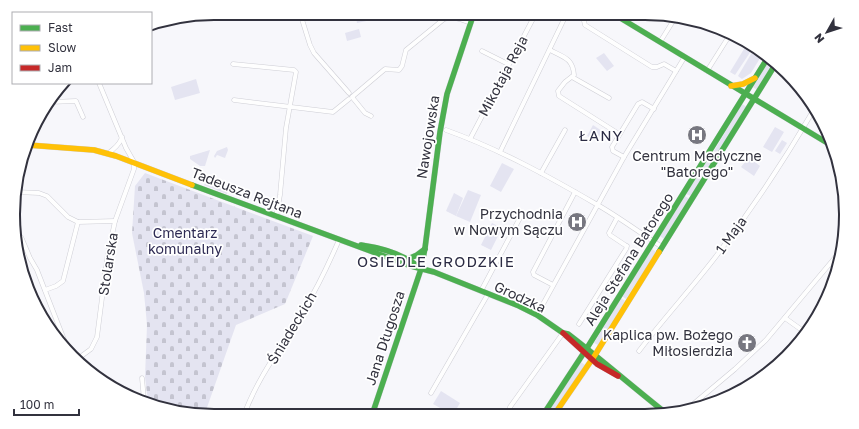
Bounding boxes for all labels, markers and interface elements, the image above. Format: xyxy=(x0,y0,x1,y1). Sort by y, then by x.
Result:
legend xyxy=(12,12,152,84)
north arrow xyxy=(807,12,847,52)
text: Fast xyxy=(48,20,73,35)
text: N xyxy=(811,31,827,46)
street label: Mikołaja Reja xyxy=(474,32,531,119)
text: Slow xyxy=(48,40,76,55)
text: Jam xyxy=(48,60,72,75)
street label: Nawojowska xyxy=(413,94,443,180)
hospital icon: Centrum Medyczne "Batorego" xyxy=(686,124,708,146)
district label: ŁANY xyxy=(579,126,623,144)
place label: Centrum Medyczne "Batorego" xyxy=(632,147,762,180)
street label: Tadeusza Rejtana xyxy=(189,163,305,222)
street label: Aleja Stefana Batorego xyxy=(581,189,676,328)
place label: Przychodnia w Nowym Sączu xyxy=(454,205,563,238)
hospital icon: Przychodnia w Nowym Sączu xyxy=(566,211,588,233)
street label: 1 Maja xyxy=(711,213,750,257)
park label: Cmentarz komunalny xyxy=(148,224,222,257)
street label: Stolarska xyxy=(94,231,121,297)
district label: OSIEDLE GRODZKIE xyxy=(357,252,515,270)
street label: Grodzka xyxy=(492,277,549,316)
street label: Śniadeckich xyxy=(263,288,320,367)
street label: Jana Długosza xyxy=(361,288,408,387)
place label: Kaplica pw. Bożego Miłosierdzia xyxy=(603,326,733,359)
church icon: Kaplica pw. Bożego Miłosierdzia xyxy=(736,332,758,354)
scale bar xyxy=(14,391,79,417)
text: 100 m xyxy=(20,397,54,412)

